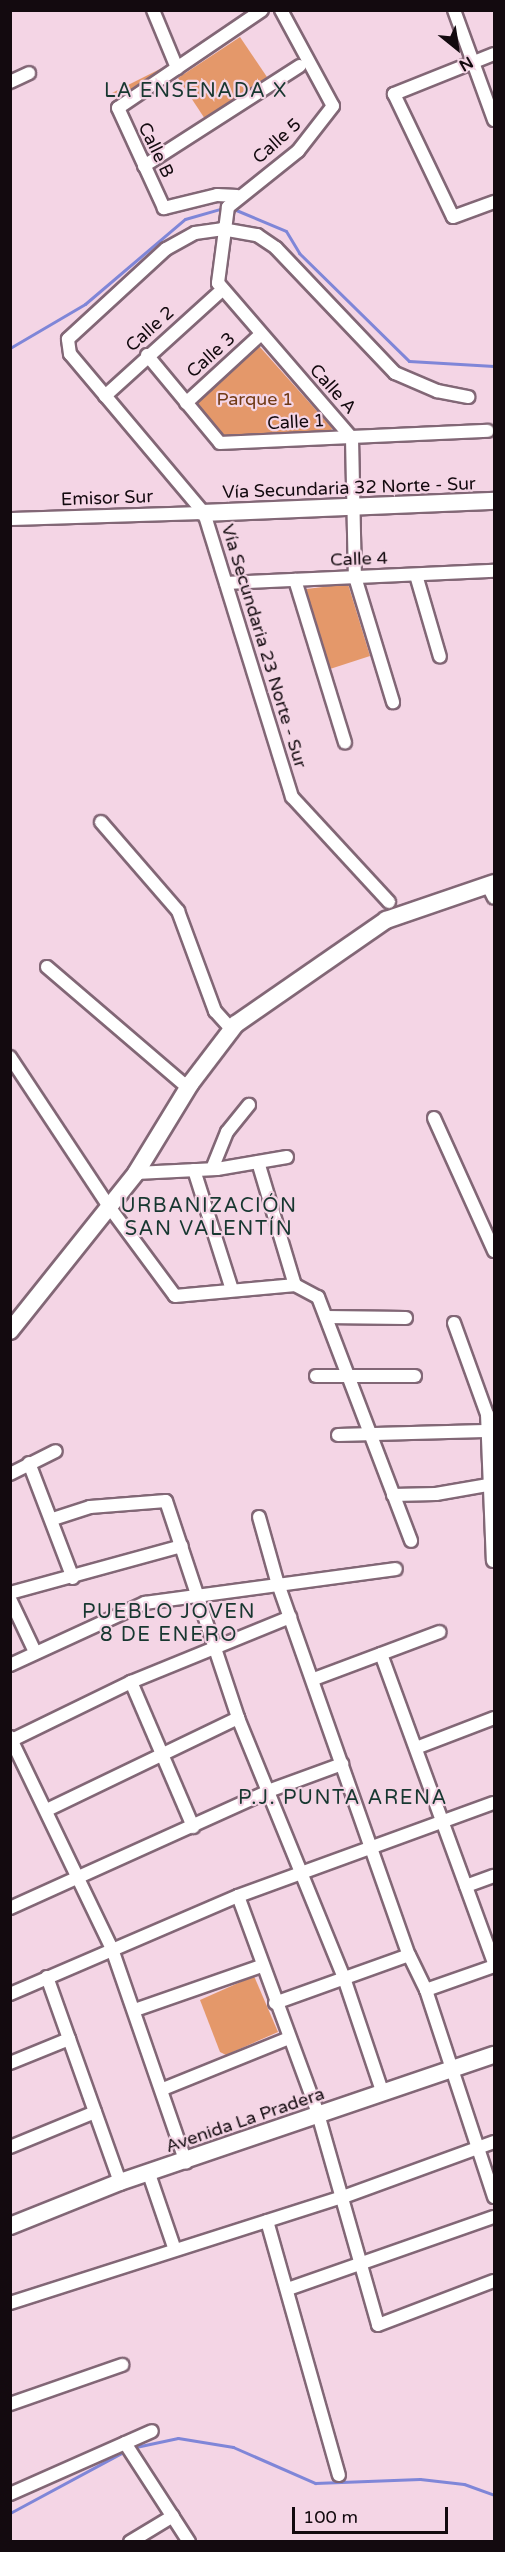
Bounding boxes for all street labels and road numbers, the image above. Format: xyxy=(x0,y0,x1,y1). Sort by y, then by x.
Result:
street label: Calle 5 xyxy=(248,114,306,168)
street label: Calle B xyxy=(133,119,179,181)
street label: Calle 2 xyxy=(121,302,179,356)
street label: Calle 3 xyxy=(182,328,240,382)
street label: Calle A xyxy=(305,360,361,418)
street label: Calle 1 xyxy=(267,410,325,434)
street label: Vía Secundaria 32 Norte - Sur xyxy=(222,473,476,503)
street label: Emisor Sur xyxy=(60,486,154,510)
street label: Vía Secundaria 23 Norte - Sur xyxy=(217,521,311,771)
street label: Calle 4 xyxy=(330,547,388,571)
street label: Avenida La Pradera xyxy=(163,2083,327,2157)

